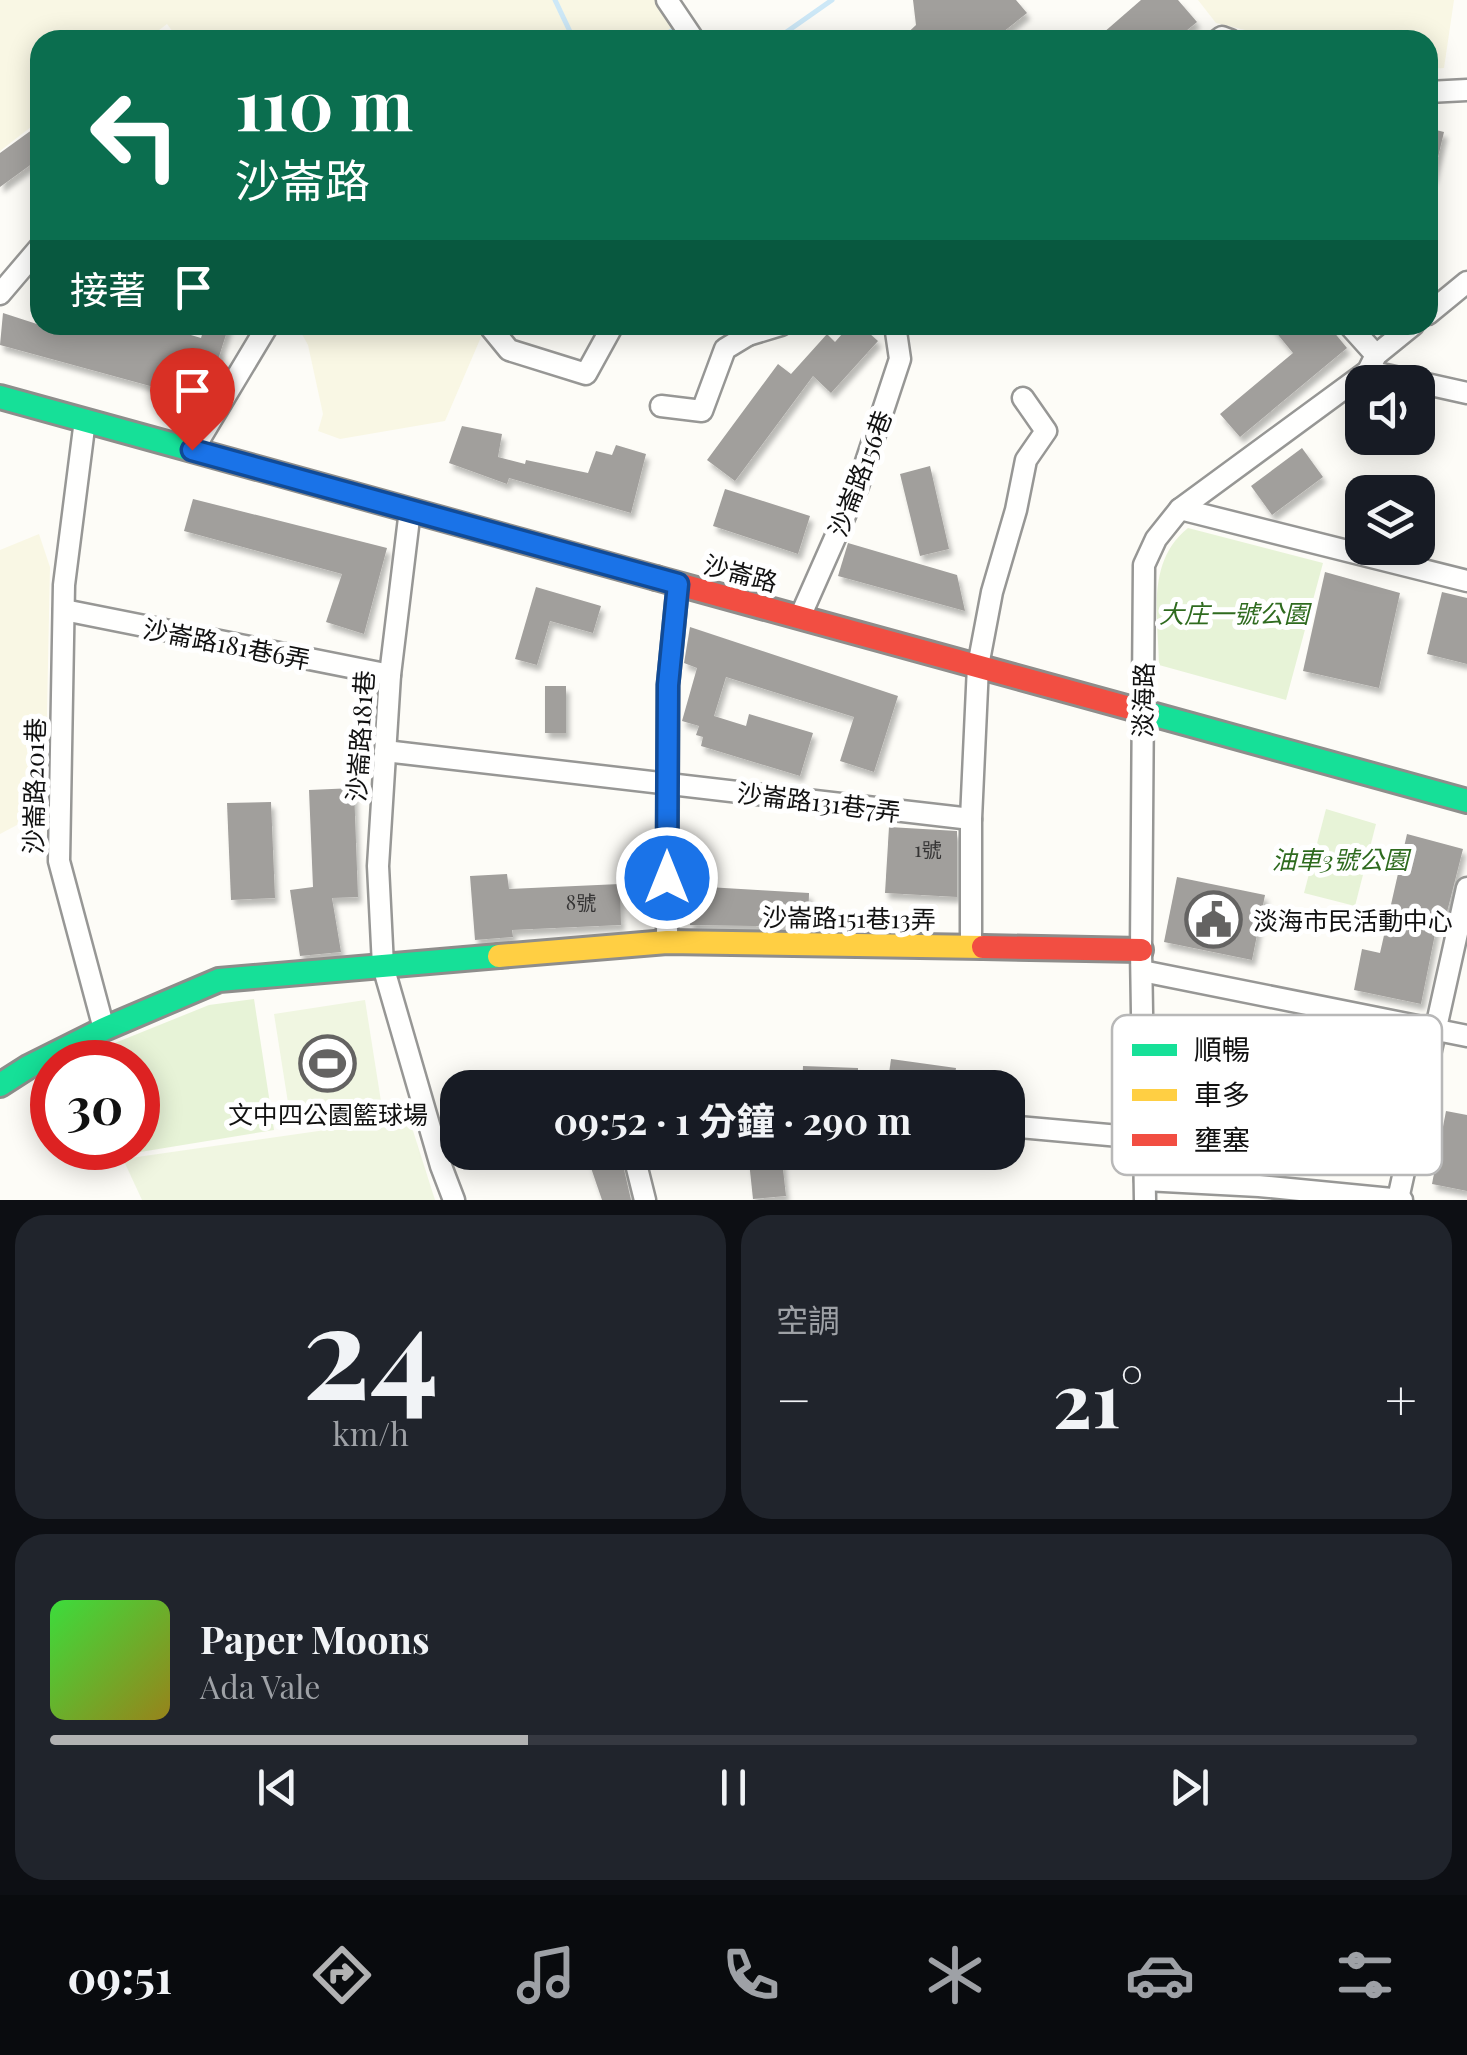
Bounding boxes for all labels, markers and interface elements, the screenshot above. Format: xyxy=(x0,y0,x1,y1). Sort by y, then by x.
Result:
text: 110 m xyxy=(235,55,413,149)
icon: left xyxy=(70,70,200,200)
text: 沙崙路 xyxy=(235,148,370,208)
icon: arrive xyxy=(166,260,221,315)
text: 接著 xyxy=(70,263,146,314)
pin xyxy=(150,348,235,451)
icon: arrive xyxy=(165,363,220,418)
map controls xyxy=(1345,365,1435,565)
button: sound xyxy=(1345,365,1435,455)
street label: 沙崙路156巷 xyxy=(820,405,898,541)
button: layers xyxy=(1345,475,1435,565)
street label: 沙崙路 xyxy=(700,546,782,598)
park label: 大庄一號公園 xyxy=(1159,596,1312,629)
street label: 沙崙路181巷6弄 xyxy=(141,611,313,675)
street label: 淡海路 xyxy=(1125,662,1159,738)
street label: 沙崙路181巷 xyxy=(338,669,380,803)
street label: 沙崙路201巷 xyxy=(15,718,51,854)
street label: 沙崙路131巷7弄 xyxy=(735,775,903,827)
position arrow xyxy=(615,826,719,930)
house number: 1號 xyxy=(914,835,942,862)
park label: 油車3號公園 xyxy=(1271,842,1412,875)
house number: 8號 xyxy=(566,888,596,915)
public building icon: 淡海市民活動中心 xyxy=(1184,889,1244,949)
street label: 沙崙路151巷13弄 xyxy=(762,899,936,935)
place label: 淡海市民活動中心 xyxy=(1253,903,1453,936)
legend xyxy=(1112,1015,1442,1175)
text: 順暢 xyxy=(1194,1030,1250,1067)
sports icon: 文中四公園籃球場 xyxy=(298,1034,358,1094)
speed limit sign: 30 xyxy=(30,1040,160,1170)
text: 車多 xyxy=(1194,1075,1250,1112)
text: 09:52 · 1 分鐘 · 290 m xyxy=(554,1094,911,1145)
place label: 文中四公園籃球場 xyxy=(228,1097,428,1130)
text: 壅塞 xyxy=(1194,1120,1250,1157)
text: 24 xyxy=(302,1259,439,1433)
text: 空調 xyxy=(776,1297,840,1340)
text: 21° xyxy=(1053,1347,1144,1447)
text: − xyxy=(776,1361,812,1435)
text: + xyxy=(1385,1361,1417,1435)
text: km/h xyxy=(332,1411,409,1454)
text: Paper Moons xyxy=(200,1613,429,1664)
text: Ada Vale xyxy=(200,1664,320,1707)
icon: previous xyxy=(250,1760,305,1815)
icon: pause xyxy=(706,1760,761,1815)
icon: next xyxy=(1162,1760,1217,1815)
icon: directions xyxy=(307,1940,377,2010)
icon: music xyxy=(511,1940,581,2010)
icon: phone xyxy=(716,1940,786,2010)
icon: climate xyxy=(920,1940,990,2010)
icon: car xyxy=(1125,1940,1195,2010)
icon: filters xyxy=(1330,1940,1400,2010)
text: 09:51 xyxy=(67,1945,172,2005)

